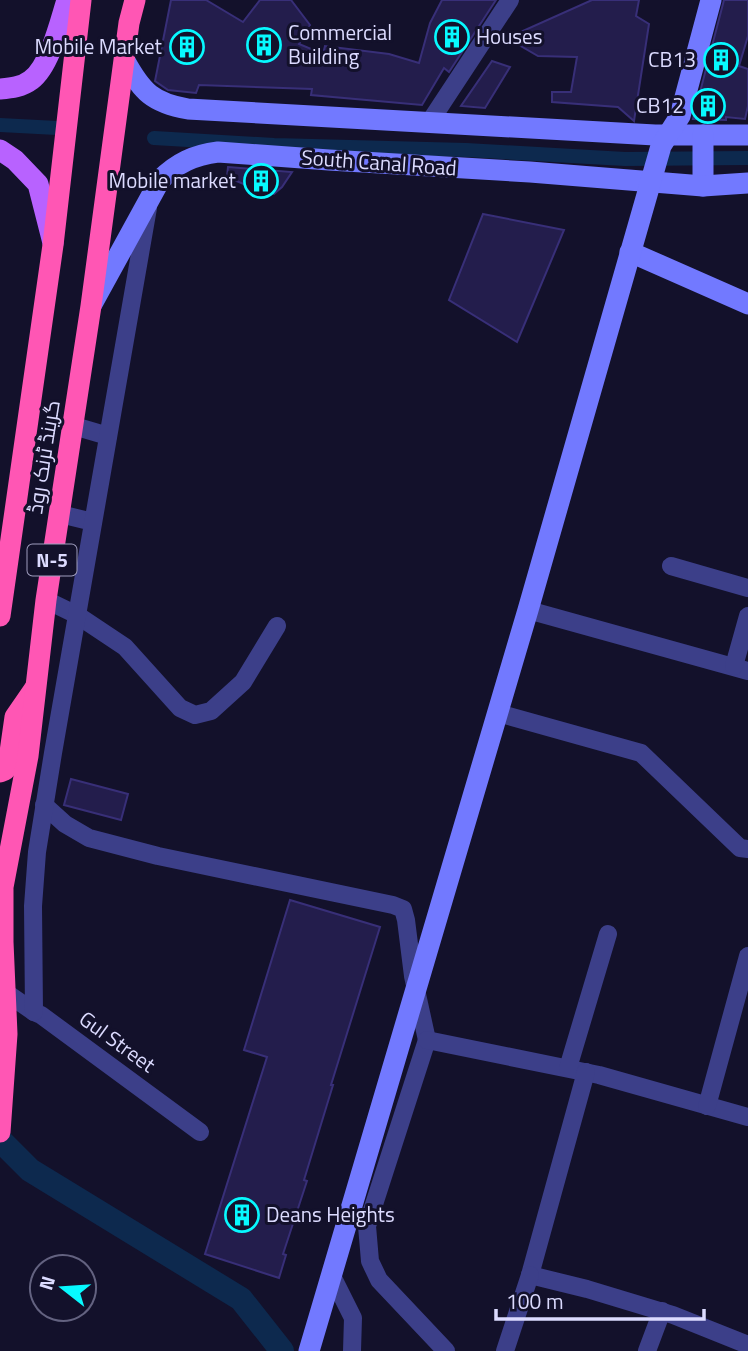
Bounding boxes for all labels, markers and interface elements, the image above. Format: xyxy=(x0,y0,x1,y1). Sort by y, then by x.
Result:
place label: Commercial Building xyxy=(288,16,392,72)
building icon: Houses xyxy=(433,18,471,56)
place label: Houses xyxy=(476,20,542,52)
building icon: Commercial Building xyxy=(245,26,283,64)
building icon: Mobile Market xyxy=(168,28,206,66)
place label: Mobile Market xyxy=(35,30,163,62)
building icon: CB13 xyxy=(702,41,740,79)
place label: CB13 xyxy=(648,43,696,75)
building icon: CB12 xyxy=(689,87,727,125)
place label: CB12 xyxy=(636,89,684,121)
street label: South Canal Road xyxy=(300,141,458,183)
building icon: Mobile market xyxy=(242,162,280,200)
place label: Mobile market xyxy=(109,164,237,196)
street label: گرینڈ ٹرنک روڈ xyxy=(18,398,68,516)
road number: N-5 xyxy=(28,544,76,576)
street label: Gul Street xyxy=(73,1002,163,1080)
building icon: Deans Heights xyxy=(223,1196,261,1234)
place label: Deans Heights xyxy=(266,1198,395,1230)
north arrow xyxy=(28,1253,98,1323)
text: N xyxy=(30,1272,62,1293)
scale bar xyxy=(496,1278,704,1322)
text: 100 m xyxy=(506,1285,563,1317)

